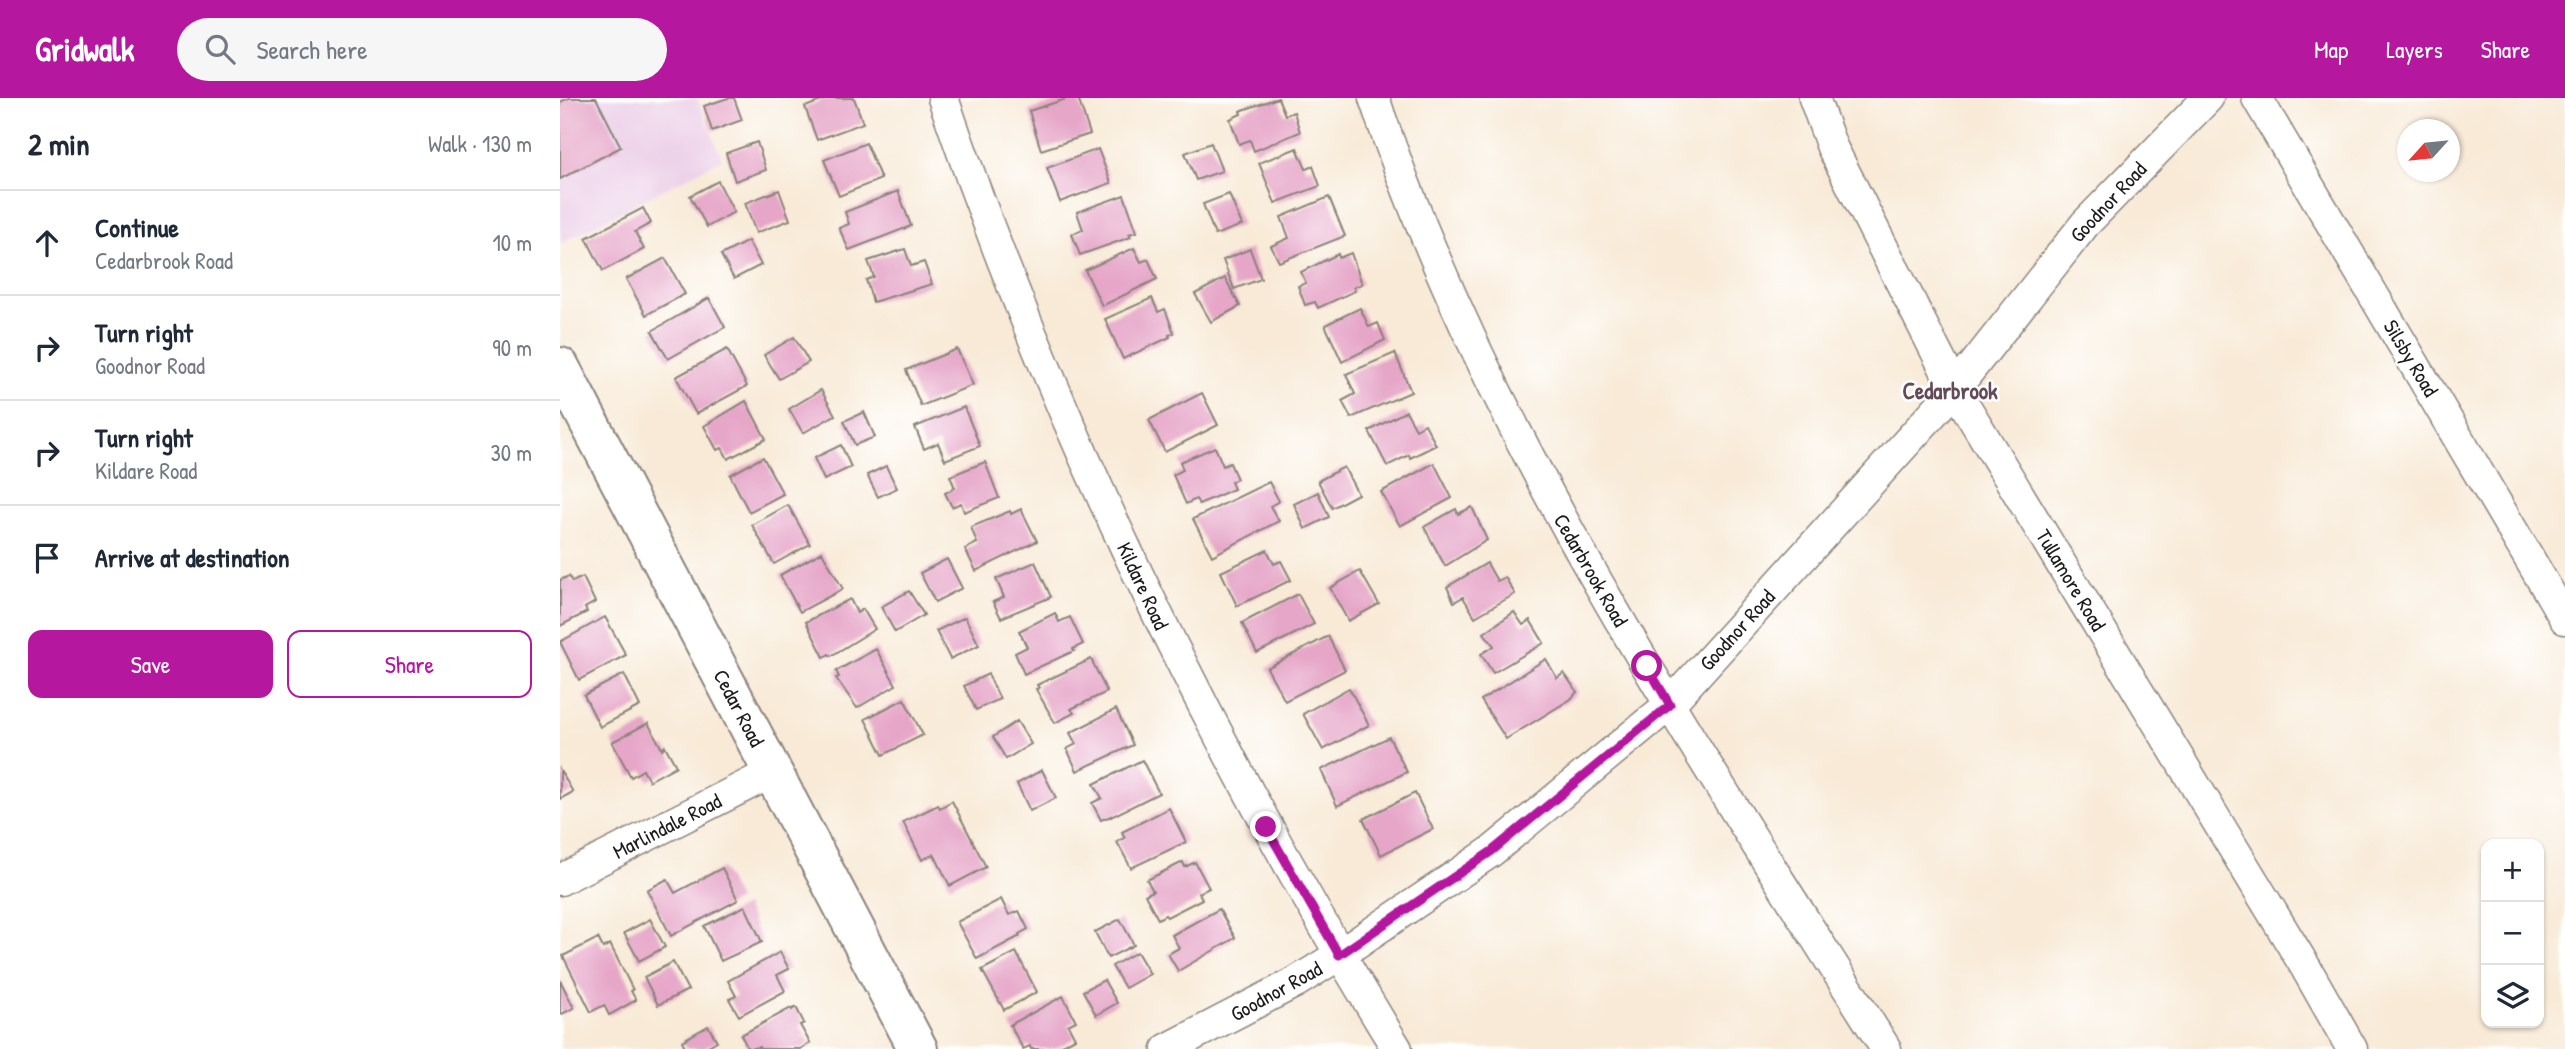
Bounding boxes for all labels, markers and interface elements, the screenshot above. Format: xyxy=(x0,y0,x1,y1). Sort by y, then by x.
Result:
search box xyxy=(177,18,667,81)
text: Gridwalk xyxy=(35,27,135,71)
icon: search xyxy=(201,30,239,68)
text: Search here xyxy=(257,32,368,67)
text: Map xyxy=(2314,33,2348,65)
text: Layers xyxy=(2386,33,2443,65)
text: Share xyxy=(2481,33,2530,65)
north arrow xyxy=(2397,119,2460,182)
text: 2 min xyxy=(28,124,90,164)
text: Walk · 130 m xyxy=(428,128,532,159)
street label: Goodnor Road xyxy=(2063,155,2153,249)
text: Continue xyxy=(95,210,179,245)
icon: ahead xyxy=(28,224,66,262)
text: 10 m xyxy=(492,227,532,258)
text: Cedarbrook Road xyxy=(95,245,233,276)
street label: Silsby Road xyxy=(2377,314,2445,402)
text: Turn right xyxy=(95,315,193,350)
icon: right xyxy=(28,329,66,367)
text: 90 m xyxy=(492,332,532,363)
text: Goodnor Road xyxy=(95,350,205,381)
district label: Cedarbrook xyxy=(1902,375,1998,406)
text: Turn right xyxy=(95,420,193,455)
icon: right xyxy=(28,434,66,472)
text: 30 m xyxy=(490,437,532,468)
text: Kildare Road xyxy=(95,455,197,486)
street label: Cedarbrook Road xyxy=(1547,508,1635,632)
street label: Tullamore Road xyxy=(2029,524,2113,636)
street label: Kildare Road xyxy=(1110,538,1176,634)
icon: arrive xyxy=(28,539,66,577)
text: Arrive at destination xyxy=(95,540,290,575)
street label: Goodnor Road xyxy=(1693,583,1781,677)
button: Save xyxy=(28,630,273,698)
button: Share xyxy=(287,630,532,698)
route start xyxy=(1631,650,1662,681)
street label: Cedar Road xyxy=(707,664,771,752)
street label: Marlindale Road xyxy=(608,786,726,866)
route end xyxy=(1250,811,1281,842)
map controls xyxy=(2481,839,2544,1028)
button: + xyxy=(2481,839,2544,902)
button: − xyxy=(2481,902,2544,965)
street label: Goodnor Road xyxy=(1225,954,1327,1028)
button: layers xyxy=(2481,965,2544,1028)

